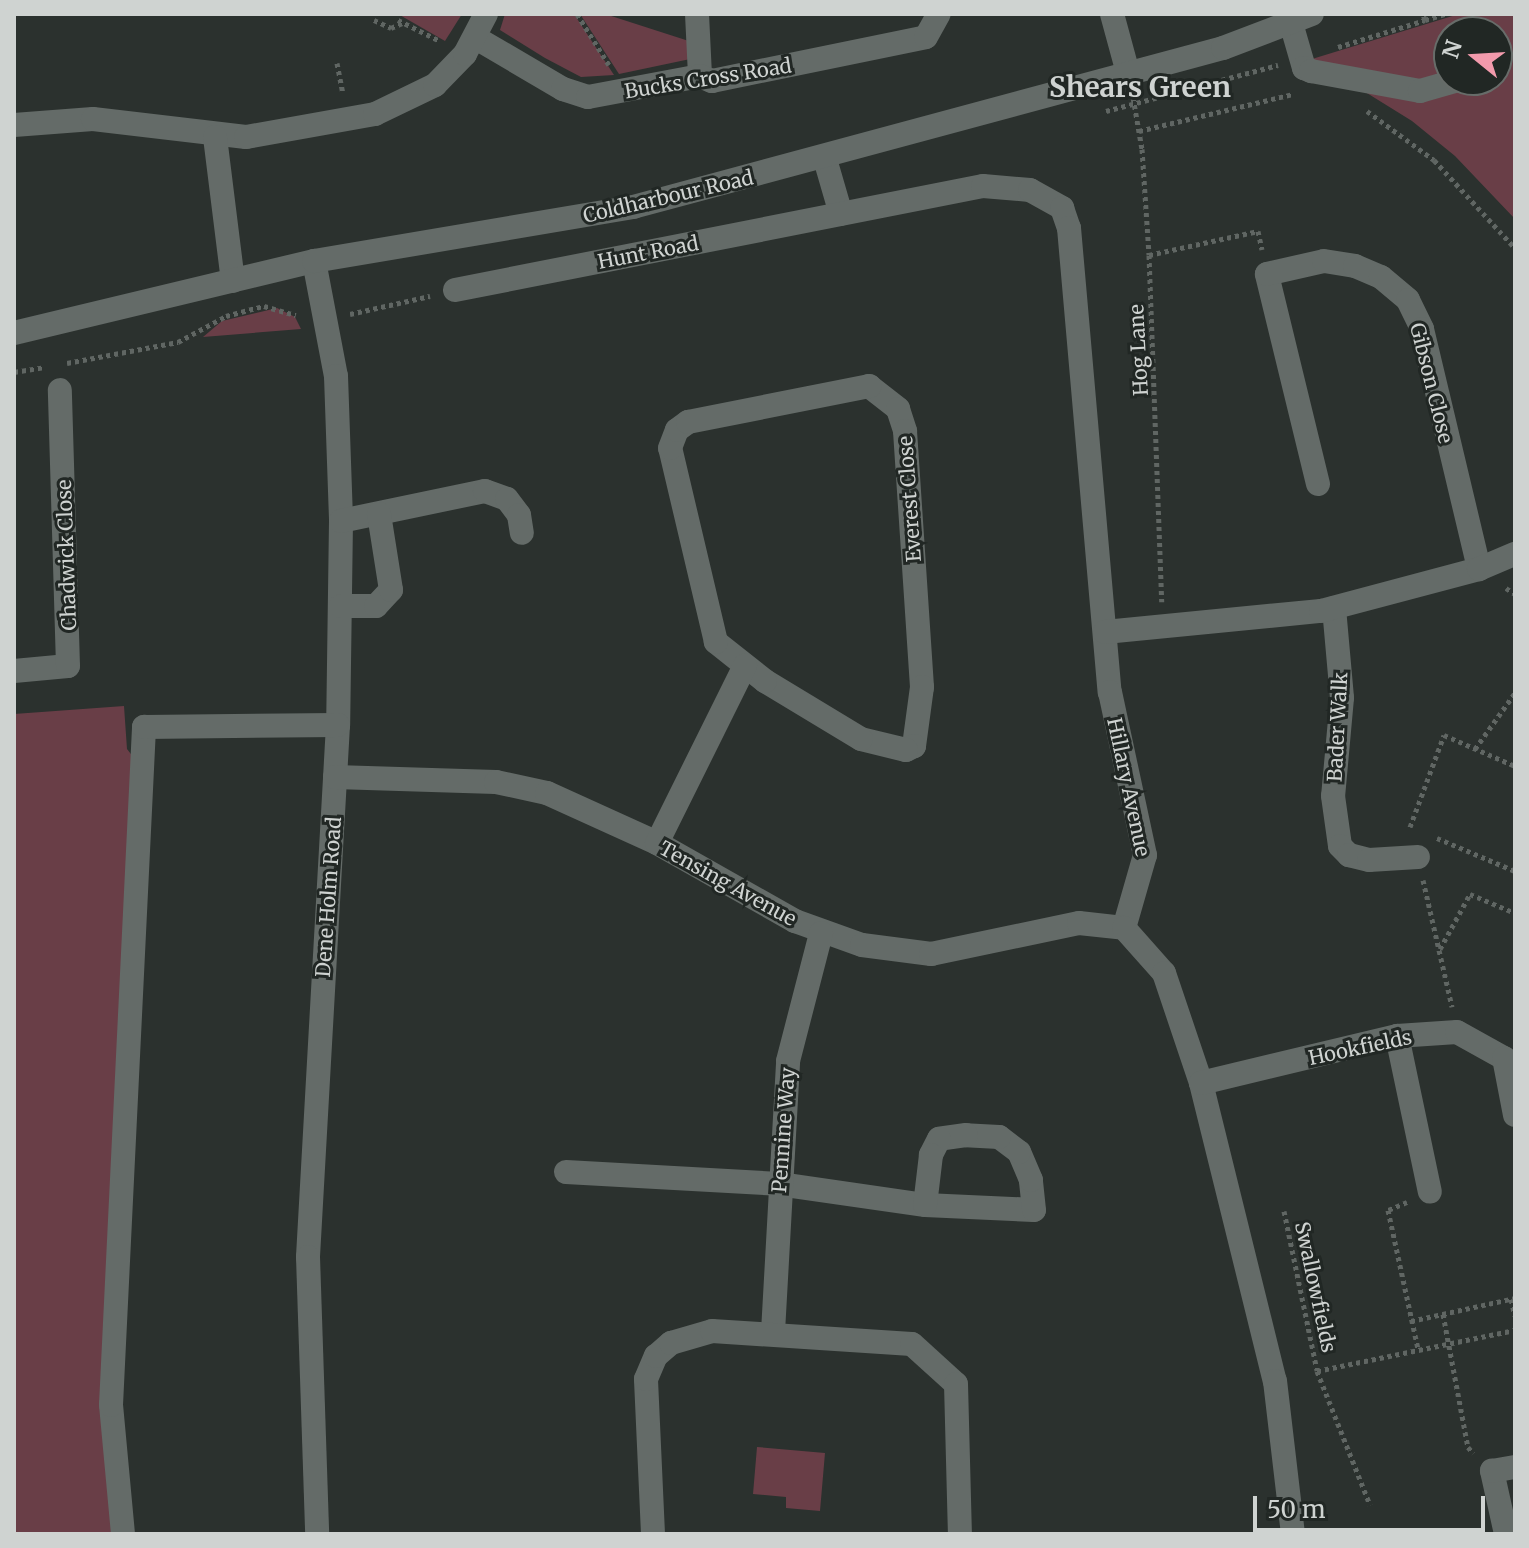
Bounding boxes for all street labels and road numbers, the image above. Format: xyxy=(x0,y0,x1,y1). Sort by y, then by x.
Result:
street label: Bucks Cross Road xyxy=(623,53,793,103)
street label: Coldharbour Road xyxy=(581,165,755,227)
street label: Hunt Road xyxy=(596,230,700,274)
street label: Hog Lane xyxy=(1124,304,1152,396)
street label: Gibson Close xyxy=(1405,320,1459,446)
street label: Everest Close xyxy=(893,435,925,563)
street label: Chadwick Close xyxy=(51,479,81,631)
street label: Bader Walk xyxy=(1322,671,1352,783)
street label: Hillary Avenue xyxy=(1103,715,1155,859)
street label: Dene Holm Road xyxy=(310,816,346,978)
street label: Tensing Avenue xyxy=(655,835,801,931)
street label: Hookfields xyxy=(1306,1024,1414,1070)
street label: Pennine Way xyxy=(767,1067,799,1193)
street label: Swallowfields xyxy=(1290,1219,1342,1355)

